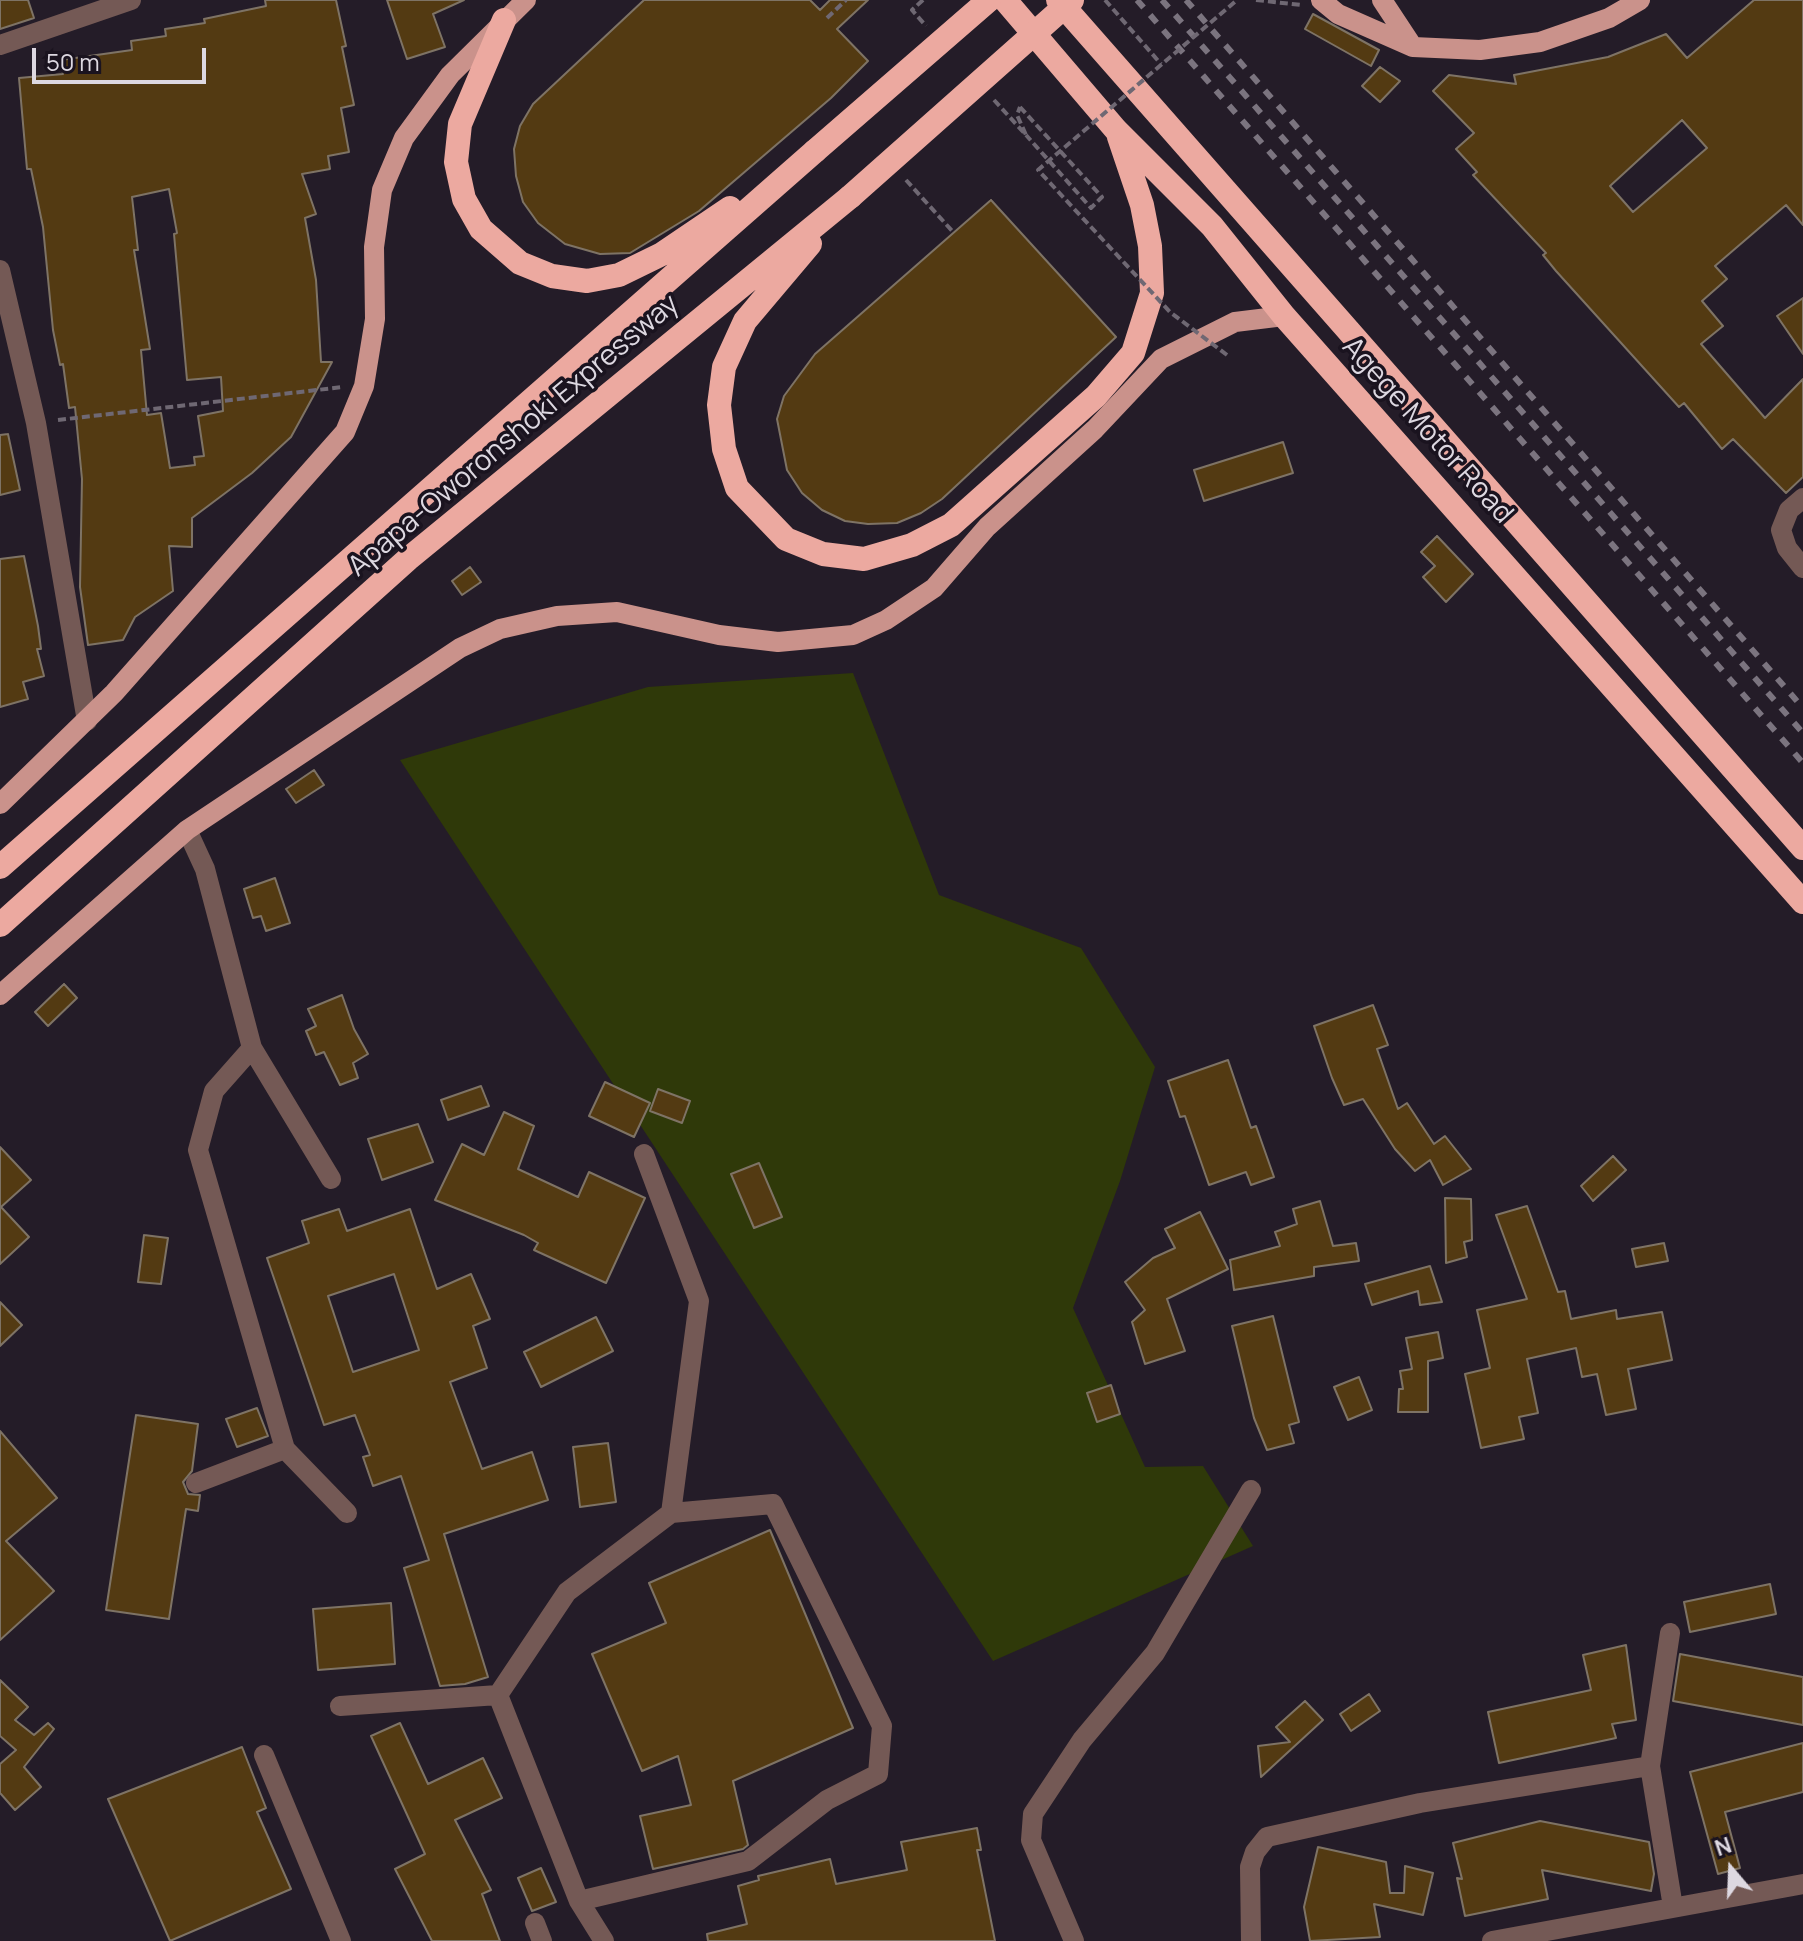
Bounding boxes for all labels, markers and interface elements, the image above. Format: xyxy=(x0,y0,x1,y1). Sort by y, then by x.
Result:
scale bar xyxy=(36,32,210,82)
text: 50 m xyxy=(46,45,100,78)
street label: Apapa-Oworonshoki Expressway xyxy=(342,288,686,584)
street label: Agege Motor Road xyxy=(1335,331,1519,531)
north arrow xyxy=(1691,1829,1771,1909)
text: N xyxy=(1711,1830,1736,1863)

